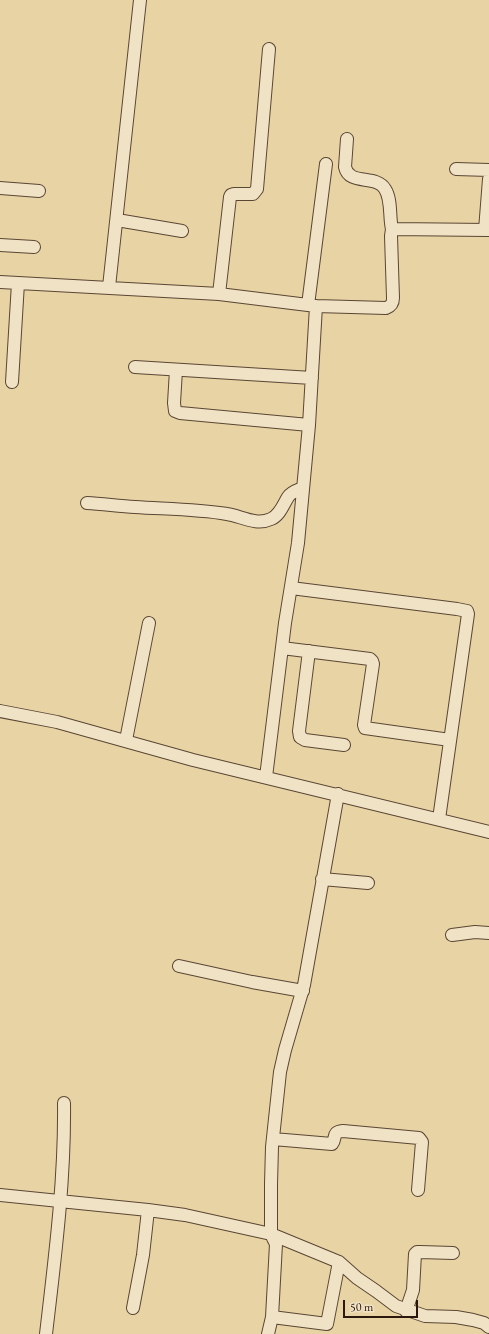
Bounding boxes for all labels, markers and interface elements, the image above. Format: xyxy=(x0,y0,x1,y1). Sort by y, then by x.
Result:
scale bar xyxy=(345,1292,420,1318)
text: 50 m xyxy=(350,1299,373,1315)

